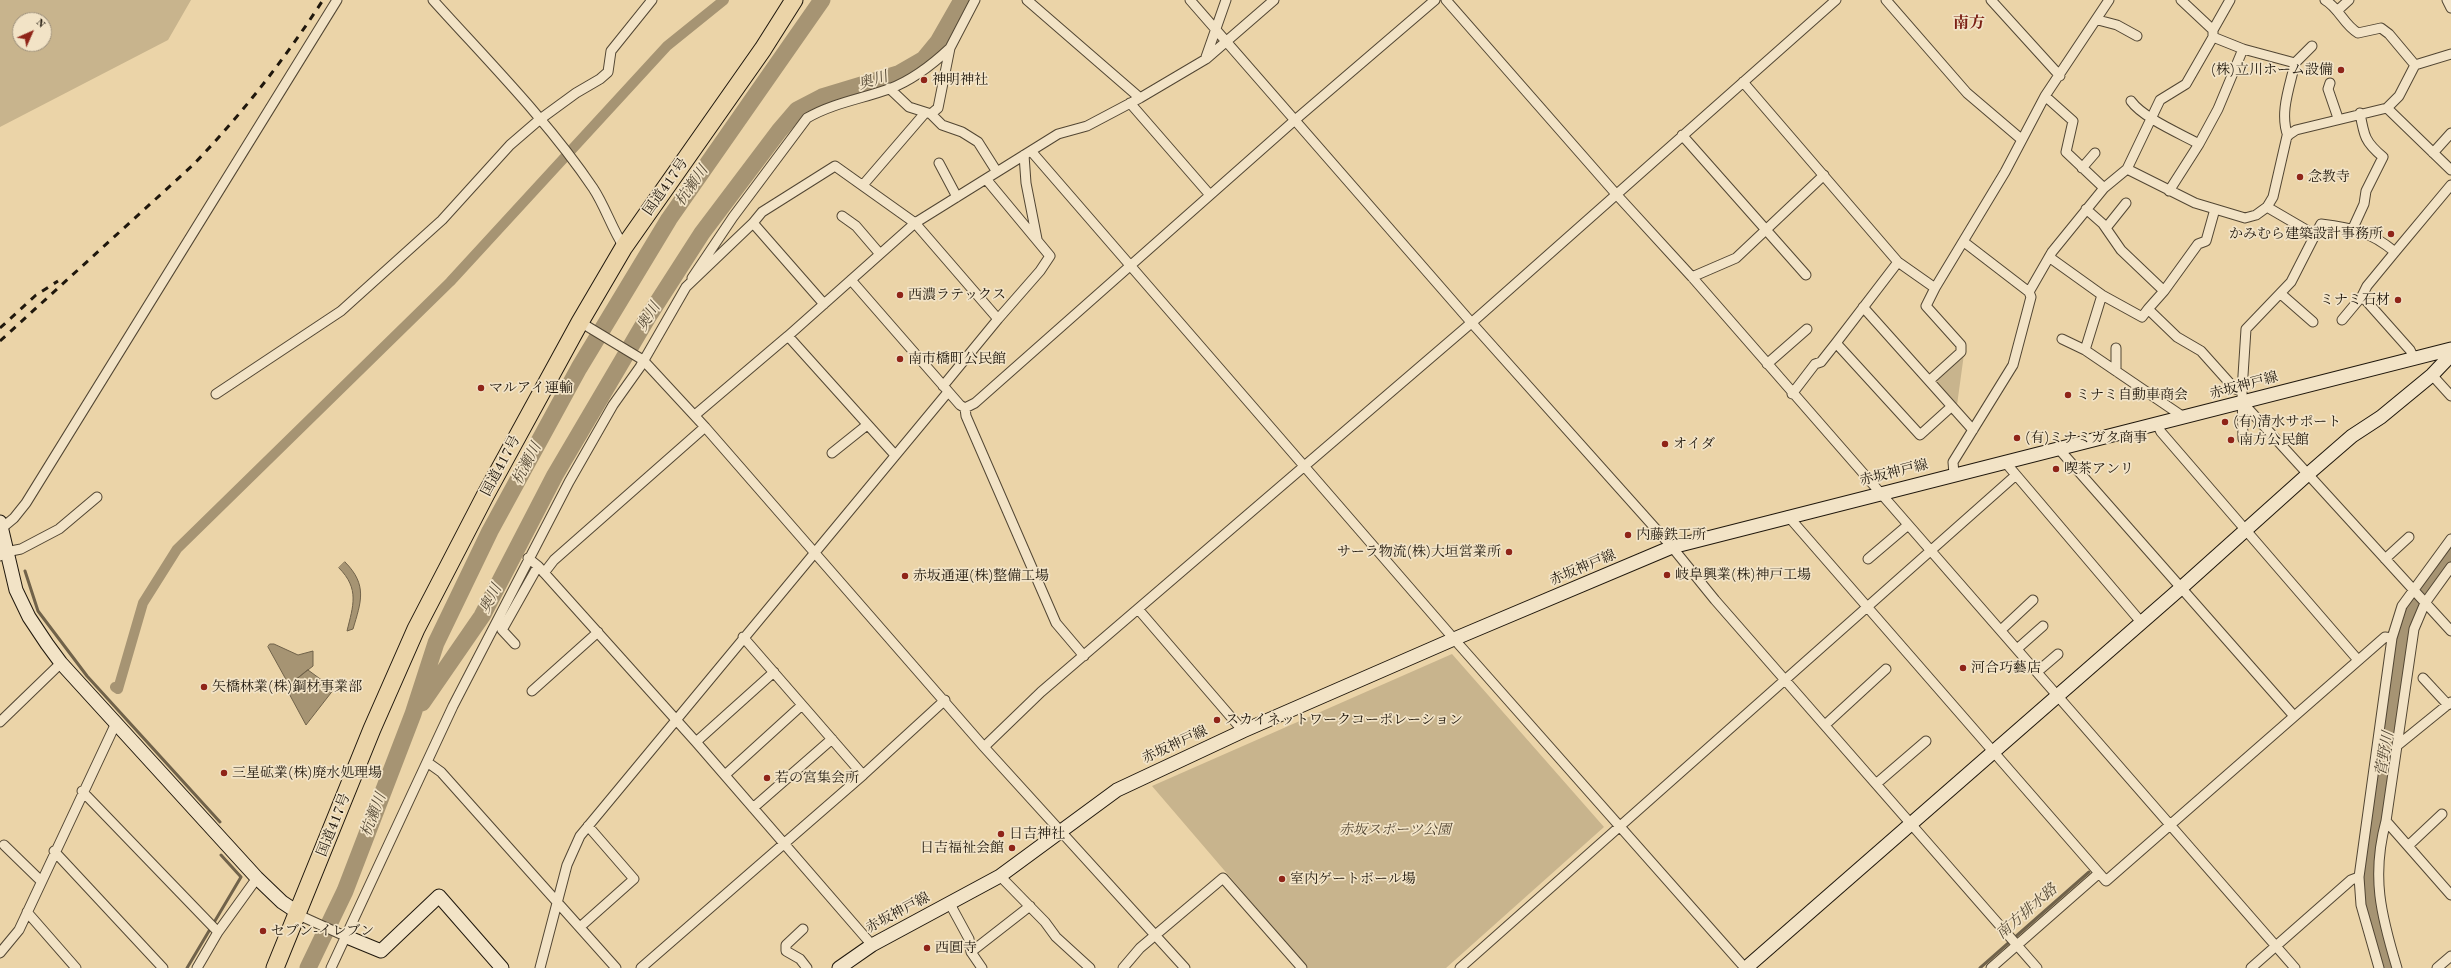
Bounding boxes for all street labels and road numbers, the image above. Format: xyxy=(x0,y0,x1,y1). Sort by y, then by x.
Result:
street label: 国道417号 xyxy=(640,155,692,219)
street label: 赤坂神戸線 xyxy=(2208,369,2280,403)
street label: 国道417号 xyxy=(478,433,524,499)
street label: 赤坂神戸線 xyxy=(1858,456,1930,490)
street label: 赤坂神戸線 xyxy=(1548,547,1618,589)
street label: 赤坂神戸線 xyxy=(1140,723,1210,767)
street label: 国道417号 xyxy=(314,791,354,859)
street label: 赤坂神戸線 xyxy=(863,889,933,937)

